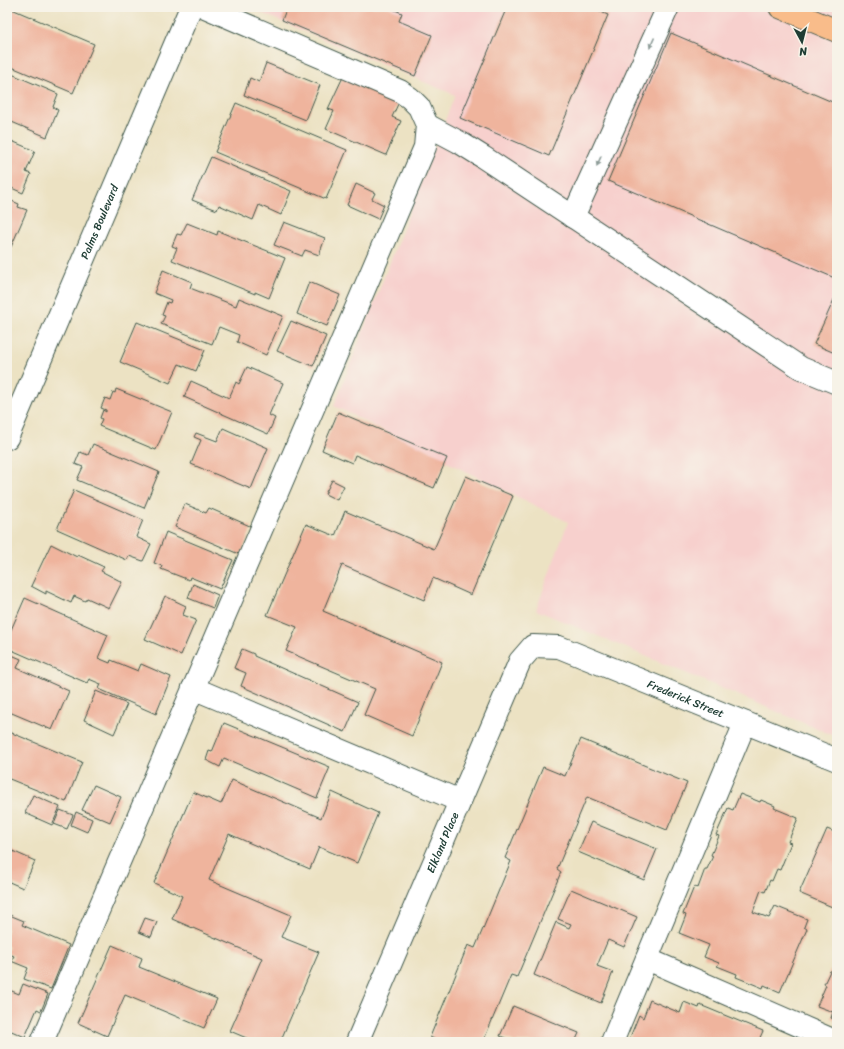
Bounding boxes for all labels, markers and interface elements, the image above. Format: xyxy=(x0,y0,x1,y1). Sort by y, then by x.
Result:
north arrow xyxy=(782,22,822,62)
one-way arrow xyxy=(649,37,655,48)
text: N xyxy=(798,41,809,61)
one-way arrow xyxy=(595,156,601,168)
street label: Palms Boulevard xyxy=(75,181,125,262)
street label: Frederick Street xyxy=(644,675,727,723)
street label: Elkland Place xyxy=(421,809,465,876)

